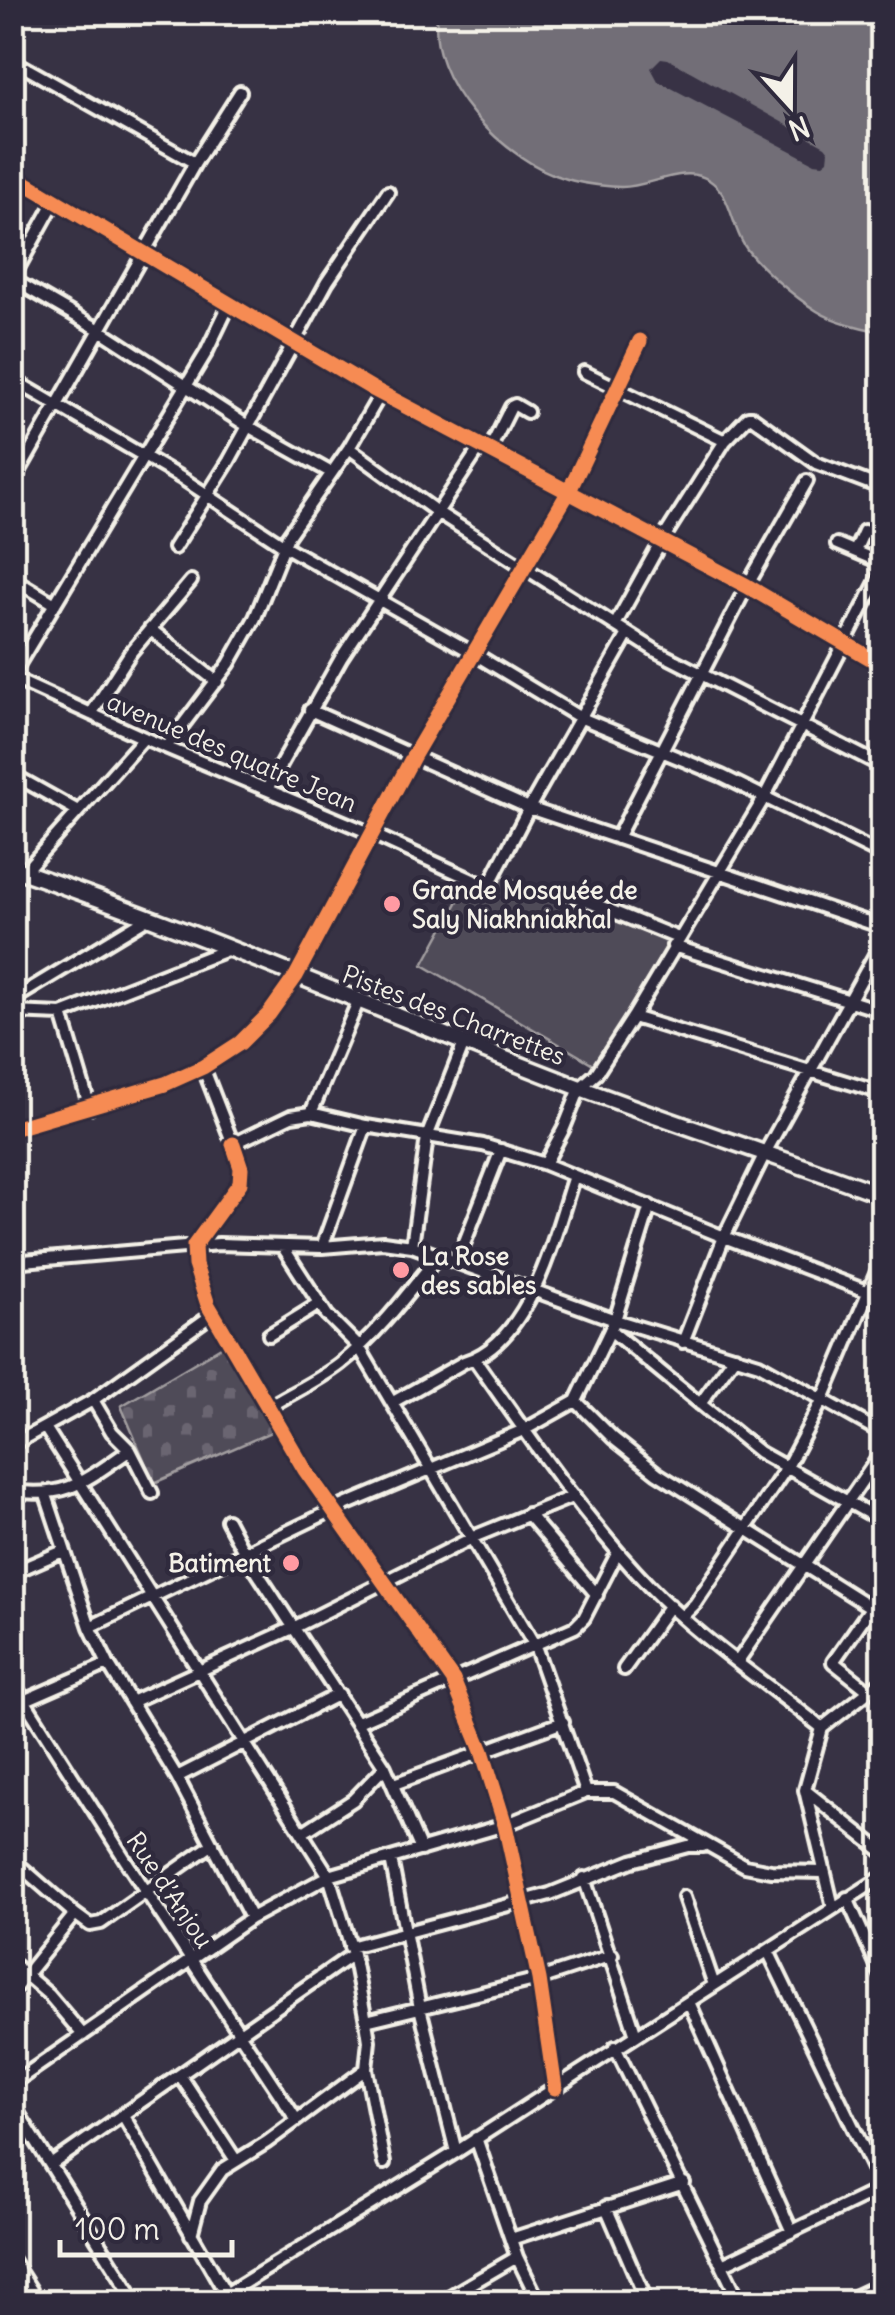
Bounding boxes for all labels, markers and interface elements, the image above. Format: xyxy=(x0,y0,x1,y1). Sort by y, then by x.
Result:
north arrow xyxy=(740,55,840,155)
text: N xyxy=(783,108,814,149)
street label: avenue des quatre Jean xyxy=(102,685,362,819)
place label: Grande Mosquée de Saly Niakhniakhal xyxy=(412,874,637,935)
marker: Grande Mosquée de Saly Niakhniakhal xyxy=(381,893,403,915)
street label: Pistes des Charrettes xyxy=(338,958,570,1072)
place label: La Rose des sables xyxy=(421,1240,536,1301)
marker: La Rose des sables xyxy=(390,1259,412,1281)
place label: Batiment xyxy=(168,1547,272,1579)
marker: Batiment xyxy=(280,1552,302,1574)
street label: Rue d’Anjou xyxy=(119,1826,221,1954)
scale bar xyxy=(60,2195,232,2257)
text: 100 m xyxy=(75,2210,160,2248)

